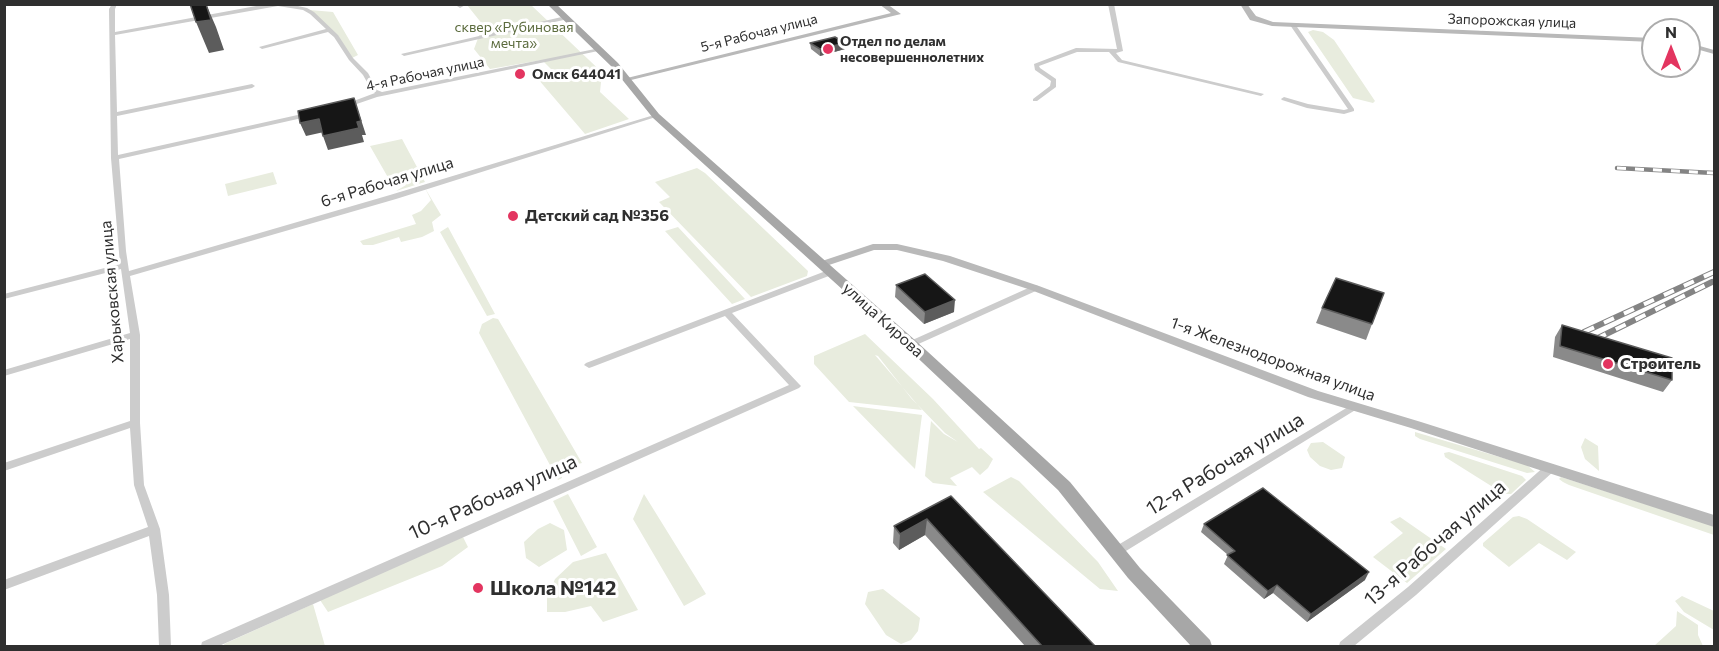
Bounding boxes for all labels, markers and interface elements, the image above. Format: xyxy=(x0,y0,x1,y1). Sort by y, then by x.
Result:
street label: 5-я Рабочая улица xyxy=(699,10,819,56)
street label: Запорожская улица xyxy=(1447,10,1577,32)
north arrow xyxy=(1641,18,1701,78)
park label: сквер «Рубиновая мечта» xyxy=(455,19,573,51)
text: N xyxy=(1665,22,1677,41)
place label: Отдел по делам несовершеннолетних xyxy=(840,33,984,66)
marker: Отдел по делам несовершеннолетних xyxy=(821,42,835,56)
street label: 4-я Рабочая улица xyxy=(364,53,486,95)
place label: Омск 644041 xyxy=(532,66,621,82)
marker: Омск 644041 xyxy=(513,67,527,81)
street label: 6-я Рабочая улица xyxy=(318,153,456,211)
place label: Детский сад №356 xyxy=(525,206,669,226)
marker: Детский сад №356 xyxy=(506,209,520,223)
street label: Харьковская улица xyxy=(96,220,128,364)
street label: улица Кирова xyxy=(839,279,927,361)
street label: 1-я Железнодорожная улица xyxy=(1168,313,1378,405)
place label: Строитель xyxy=(1620,354,1701,374)
marker: Строитель xyxy=(1601,357,1615,371)
street label: 12-я Рабочая улица xyxy=(1142,408,1308,520)
street label: 10-я Рабочая улица xyxy=(405,449,581,545)
street label: 13-я Рабочая улица xyxy=(1359,475,1511,611)
place label: Школа №142 xyxy=(490,576,616,600)
marker: Школа №142 xyxy=(471,581,485,595)

